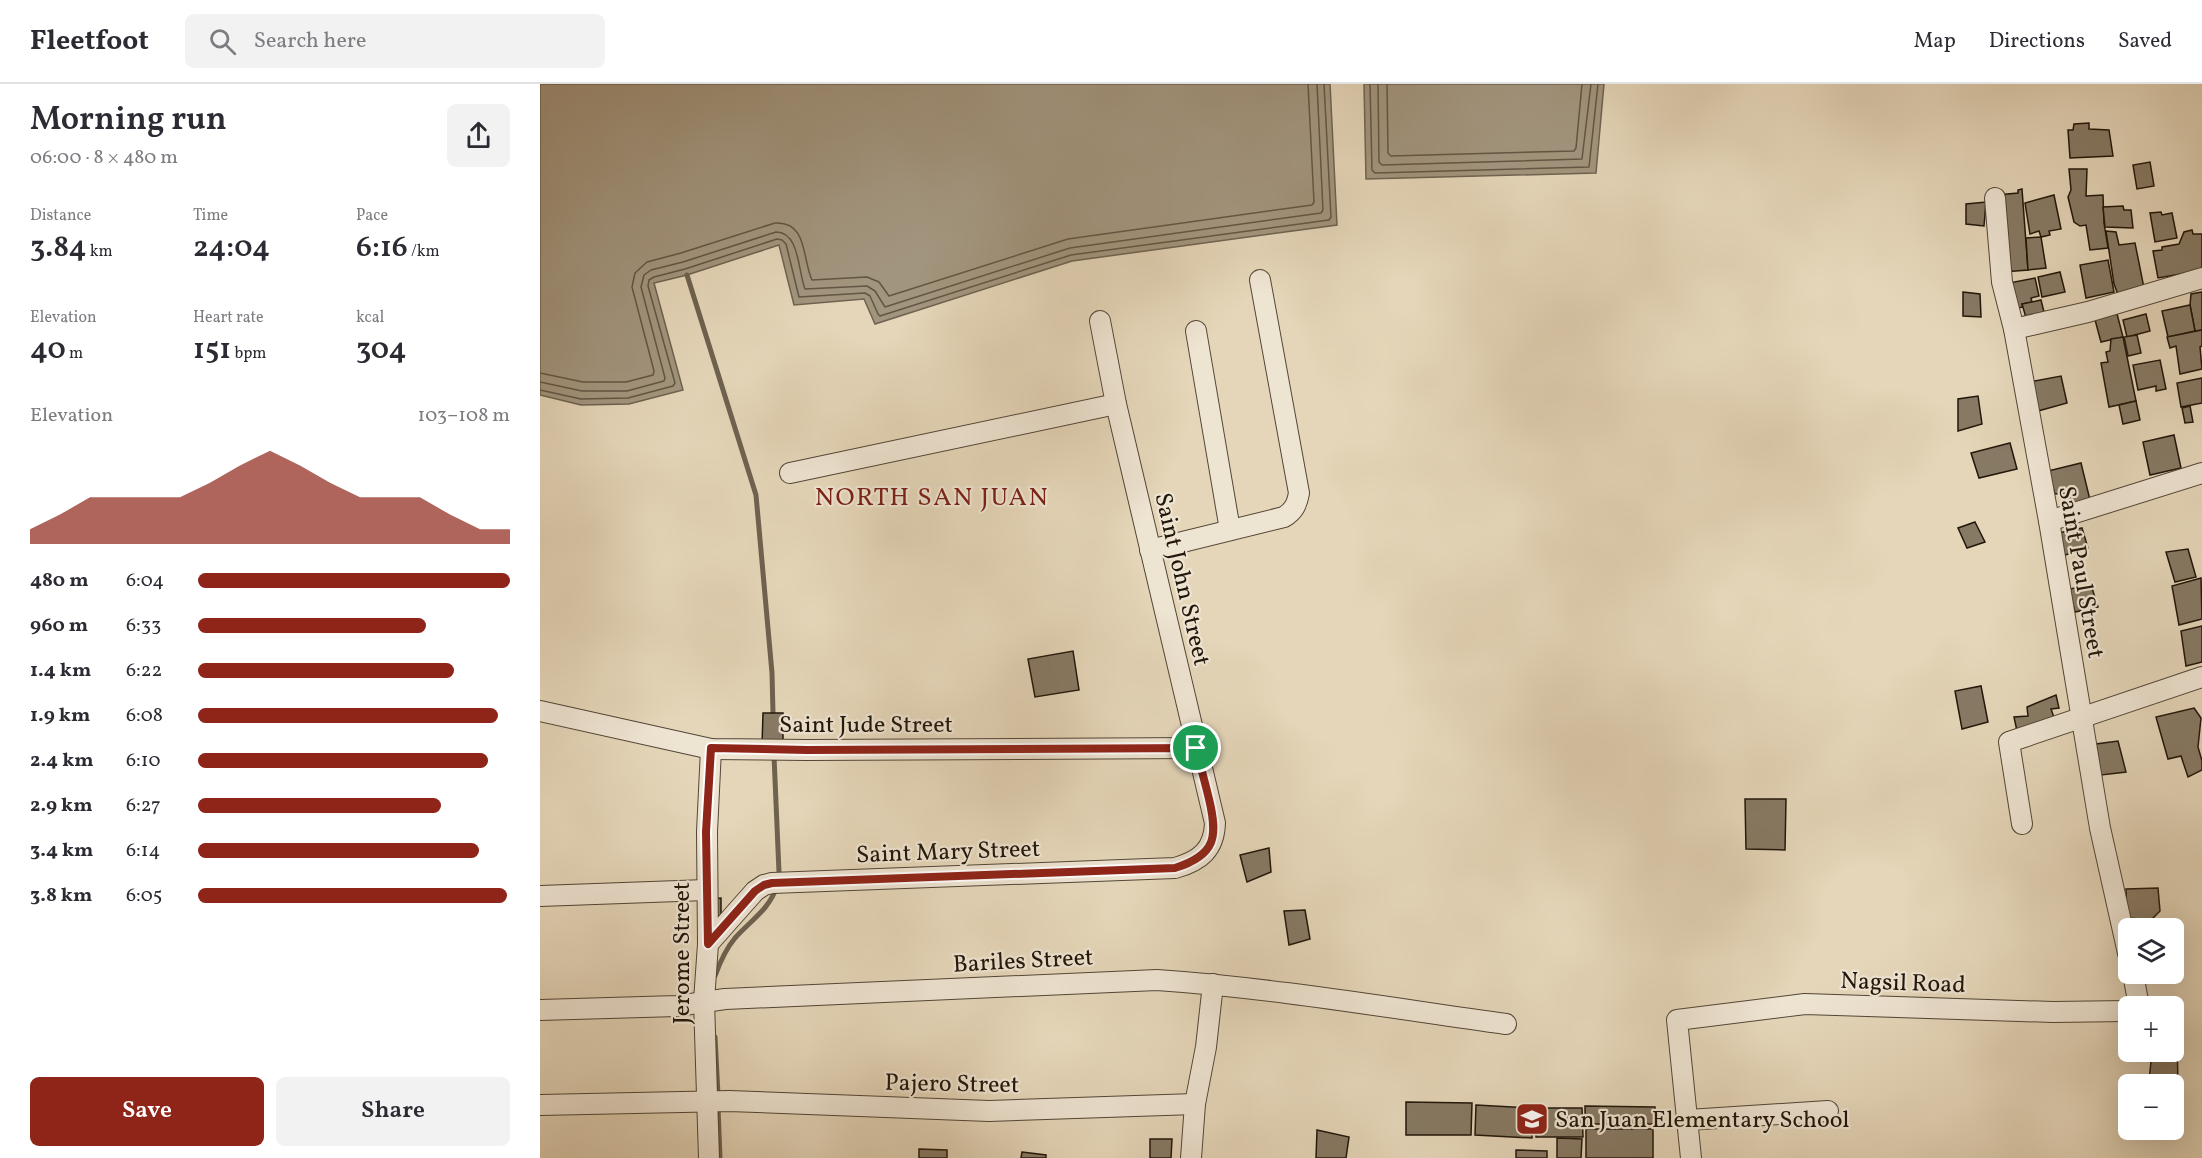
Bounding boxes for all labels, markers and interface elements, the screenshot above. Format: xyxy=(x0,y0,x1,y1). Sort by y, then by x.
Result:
search box xyxy=(185,14,605,68)
text: Fleetfoot xyxy=(30,22,149,61)
icon: search xyxy=(206,25,239,58)
text: Search here xyxy=(254,26,366,57)
text: Map xyxy=(1914,27,1956,56)
text: Directions xyxy=(1989,27,2085,56)
text: Saved xyxy=(2118,27,2172,56)
text: Morning run xyxy=(30,98,227,144)
button: share xyxy=(447,104,510,167)
text: 06:00 · 8 × 480 m xyxy=(30,144,178,172)
text: Distance xyxy=(30,205,91,227)
text: Time xyxy=(193,205,228,227)
text: Pace xyxy=(356,205,388,227)
text: 3.84 xyxy=(30,227,87,269)
text: 24:04 xyxy=(193,227,270,269)
text: 6:16 xyxy=(356,227,408,269)
text: km xyxy=(87,241,113,263)
text: /km xyxy=(408,241,440,263)
text: Elevation xyxy=(30,307,97,329)
text: Heart rate xyxy=(193,307,264,329)
text: kcal xyxy=(356,307,384,329)
text: 40 xyxy=(30,329,66,371)
text: 151 xyxy=(193,329,231,371)
text: 304 xyxy=(356,329,407,371)
text: m xyxy=(66,343,83,365)
text: bpm xyxy=(231,343,266,365)
text: Elevation xyxy=(30,402,113,430)
text: 103–108 m xyxy=(418,402,510,430)
district label: NORTH SAN JUAN xyxy=(815,480,1049,516)
street label: Saint Paul Street xyxy=(2048,484,2112,661)
street label: Saint John Street xyxy=(1145,490,1217,669)
text: 480 m xyxy=(30,567,89,595)
text: 6:04 xyxy=(126,567,164,595)
text: 960 m xyxy=(30,612,88,640)
text: 6:33 xyxy=(126,612,161,640)
text: 1.4 km xyxy=(30,657,91,685)
text: 6:22 xyxy=(126,657,162,685)
text: 1.9 km xyxy=(30,702,90,730)
text: 6:08 xyxy=(126,702,163,730)
street label: Saint Jude Street xyxy=(779,709,953,743)
pin xyxy=(1170,722,1221,773)
icon: arrive xyxy=(1179,731,1212,764)
text: 2.4 km xyxy=(30,747,94,775)
text: 6:10 xyxy=(126,747,161,775)
text: 2.9 km xyxy=(30,792,93,820)
text: 6:27 xyxy=(126,792,161,820)
street label: Saint Mary Street xyxy=(855,833,1041,873)
text: 3.4 km xyxy=(30,837,93,865)
text: 6:14 xyxy=(126,837,161,865)
text: 3.8 km xyxy=(30,882,92,910)
text: 6:05 xyxy=(126,882,162,910)
street label: Jerome Street xyxy=(666,882,700,1024)
map controls xyxy=(2118,918,2184,1140)
button: layers xyxy=(2118,918,2184,984)
street label: Bariles Street xyxy=(952,941,1094,983)
street label: Nagsil Road xyxy=(1840,965,1966,1003)
button: + xyxy=(2118,996,2184,1062)
street label: Pajero Street xyxy=(884,1067,1020,1103)
button: − xyxy=(2118,1074,2184,1140)
button: Save xyxy=(30,1077,264,1146)
button: Share xyxy=(276,1077,510,1146)
school or university icon: San Juan Elementary School xyxy=(1514,1101,1550,1137)
place label: San Juan Elementary School xyxy=(1555,1104,1849,1138)

